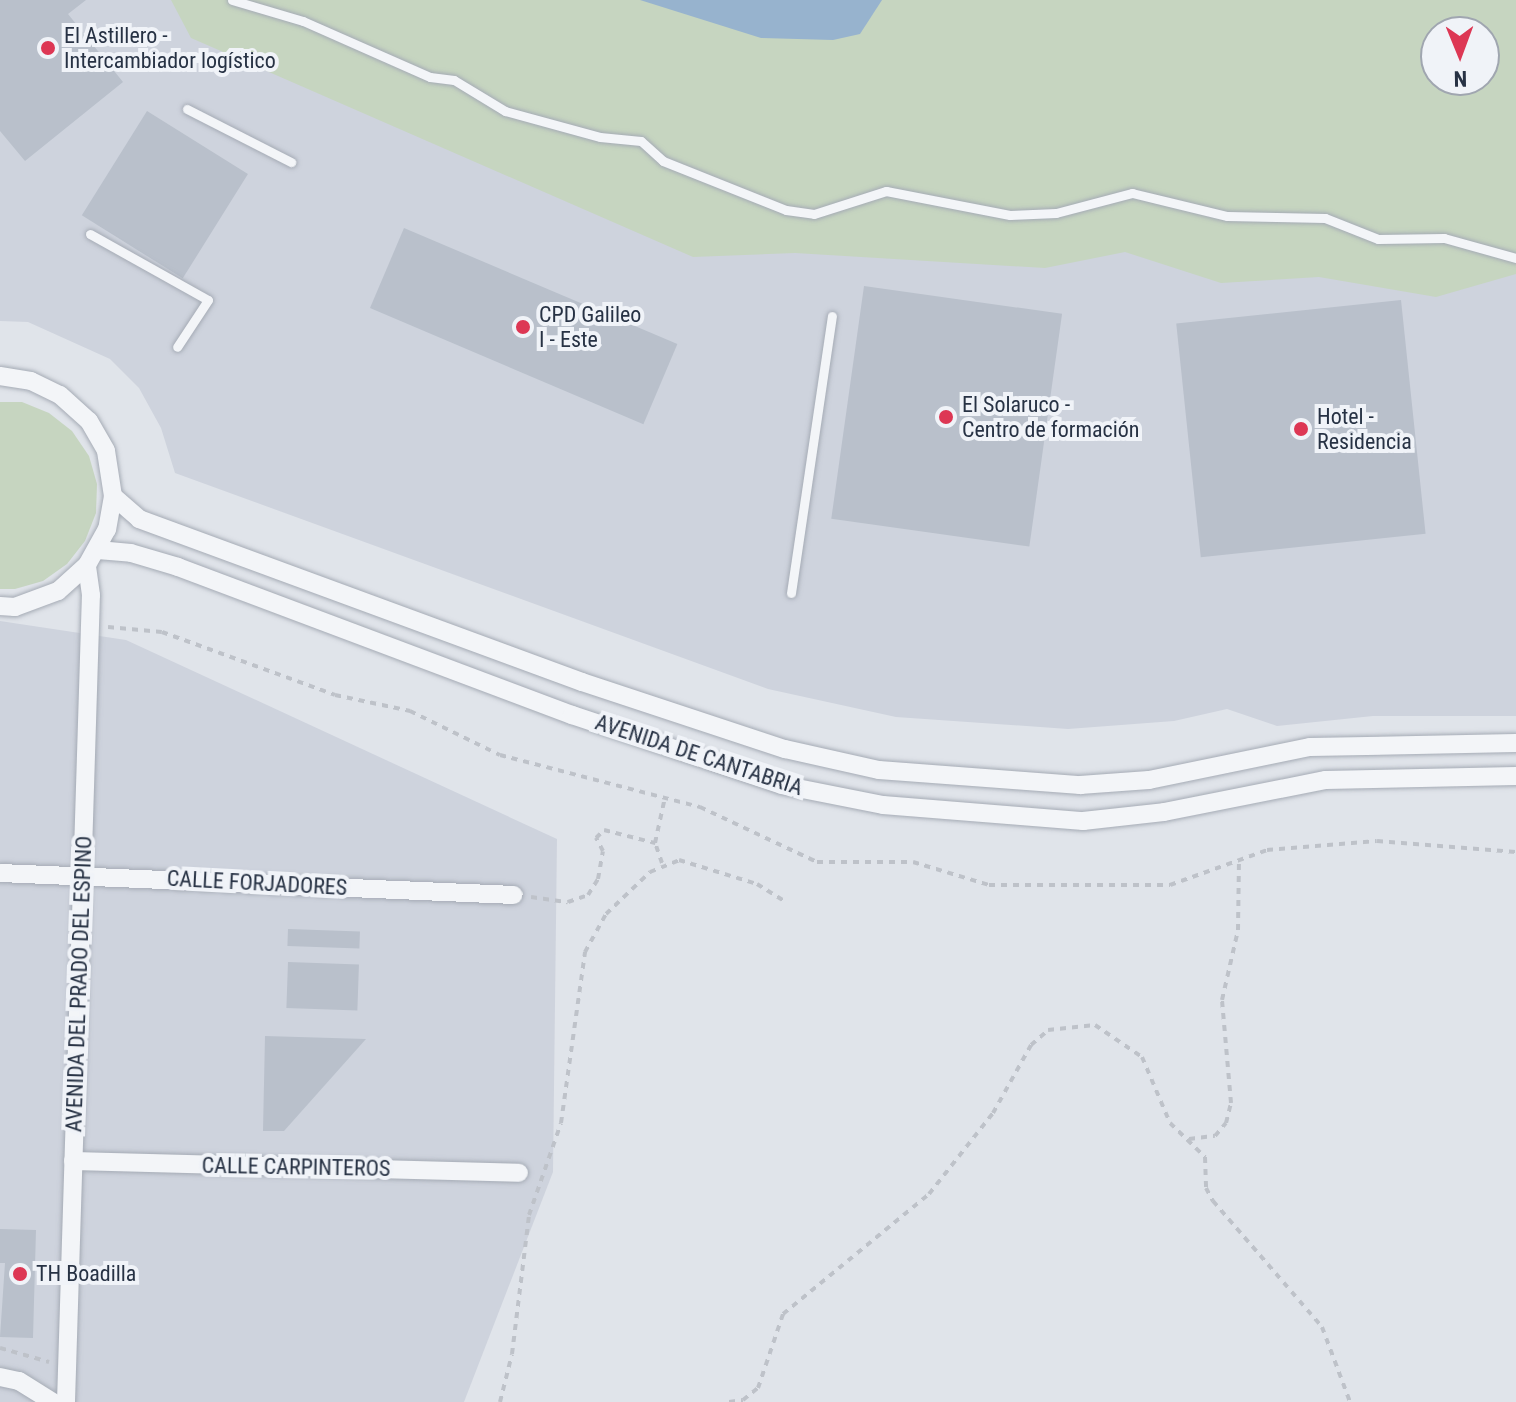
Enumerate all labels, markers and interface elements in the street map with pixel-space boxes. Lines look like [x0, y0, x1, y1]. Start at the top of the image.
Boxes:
north arrow [1420, 16, 1500, 96]
place label: El Astillero - Intercambiador logístico [64, 22, 276, 74]
marker: El Astillero - Intercambiador logístico [39, 39, 57, 57]
text: N [1453, 66, 1467, 91]
place label: CPD Galileo I - Este [539, 301, 641, 352]
marker: CPD Galileo I - Este [514, 318, 532, 336]
place label: El Solaruco - Centro de formación [962, 391, 1140, 442]
place label: Hotel - Residencia [1317, 403, 1412, 454]
marker: El Solaruco - Centro de formación [937, 408, 955, 426]
marker: Hotel - Residencia [1292, 420, 1310, 438]
street label: AVENIDA DE CANTABRIA [592, 709, 806, 801]
street label: AVENIDA DEL PRADO DEL ESPINO [61, 835, 97, 1133]
street label: CALLE FORJADORES [166, 865, 348, 901]
street label: CALLE CARPINTEROS [201, 1152, 391, 1182]
place label: TH Boadilla [36, 1261, 136, 1287]
marker: TH Boadilla [11, 1265, 29, 1283]

